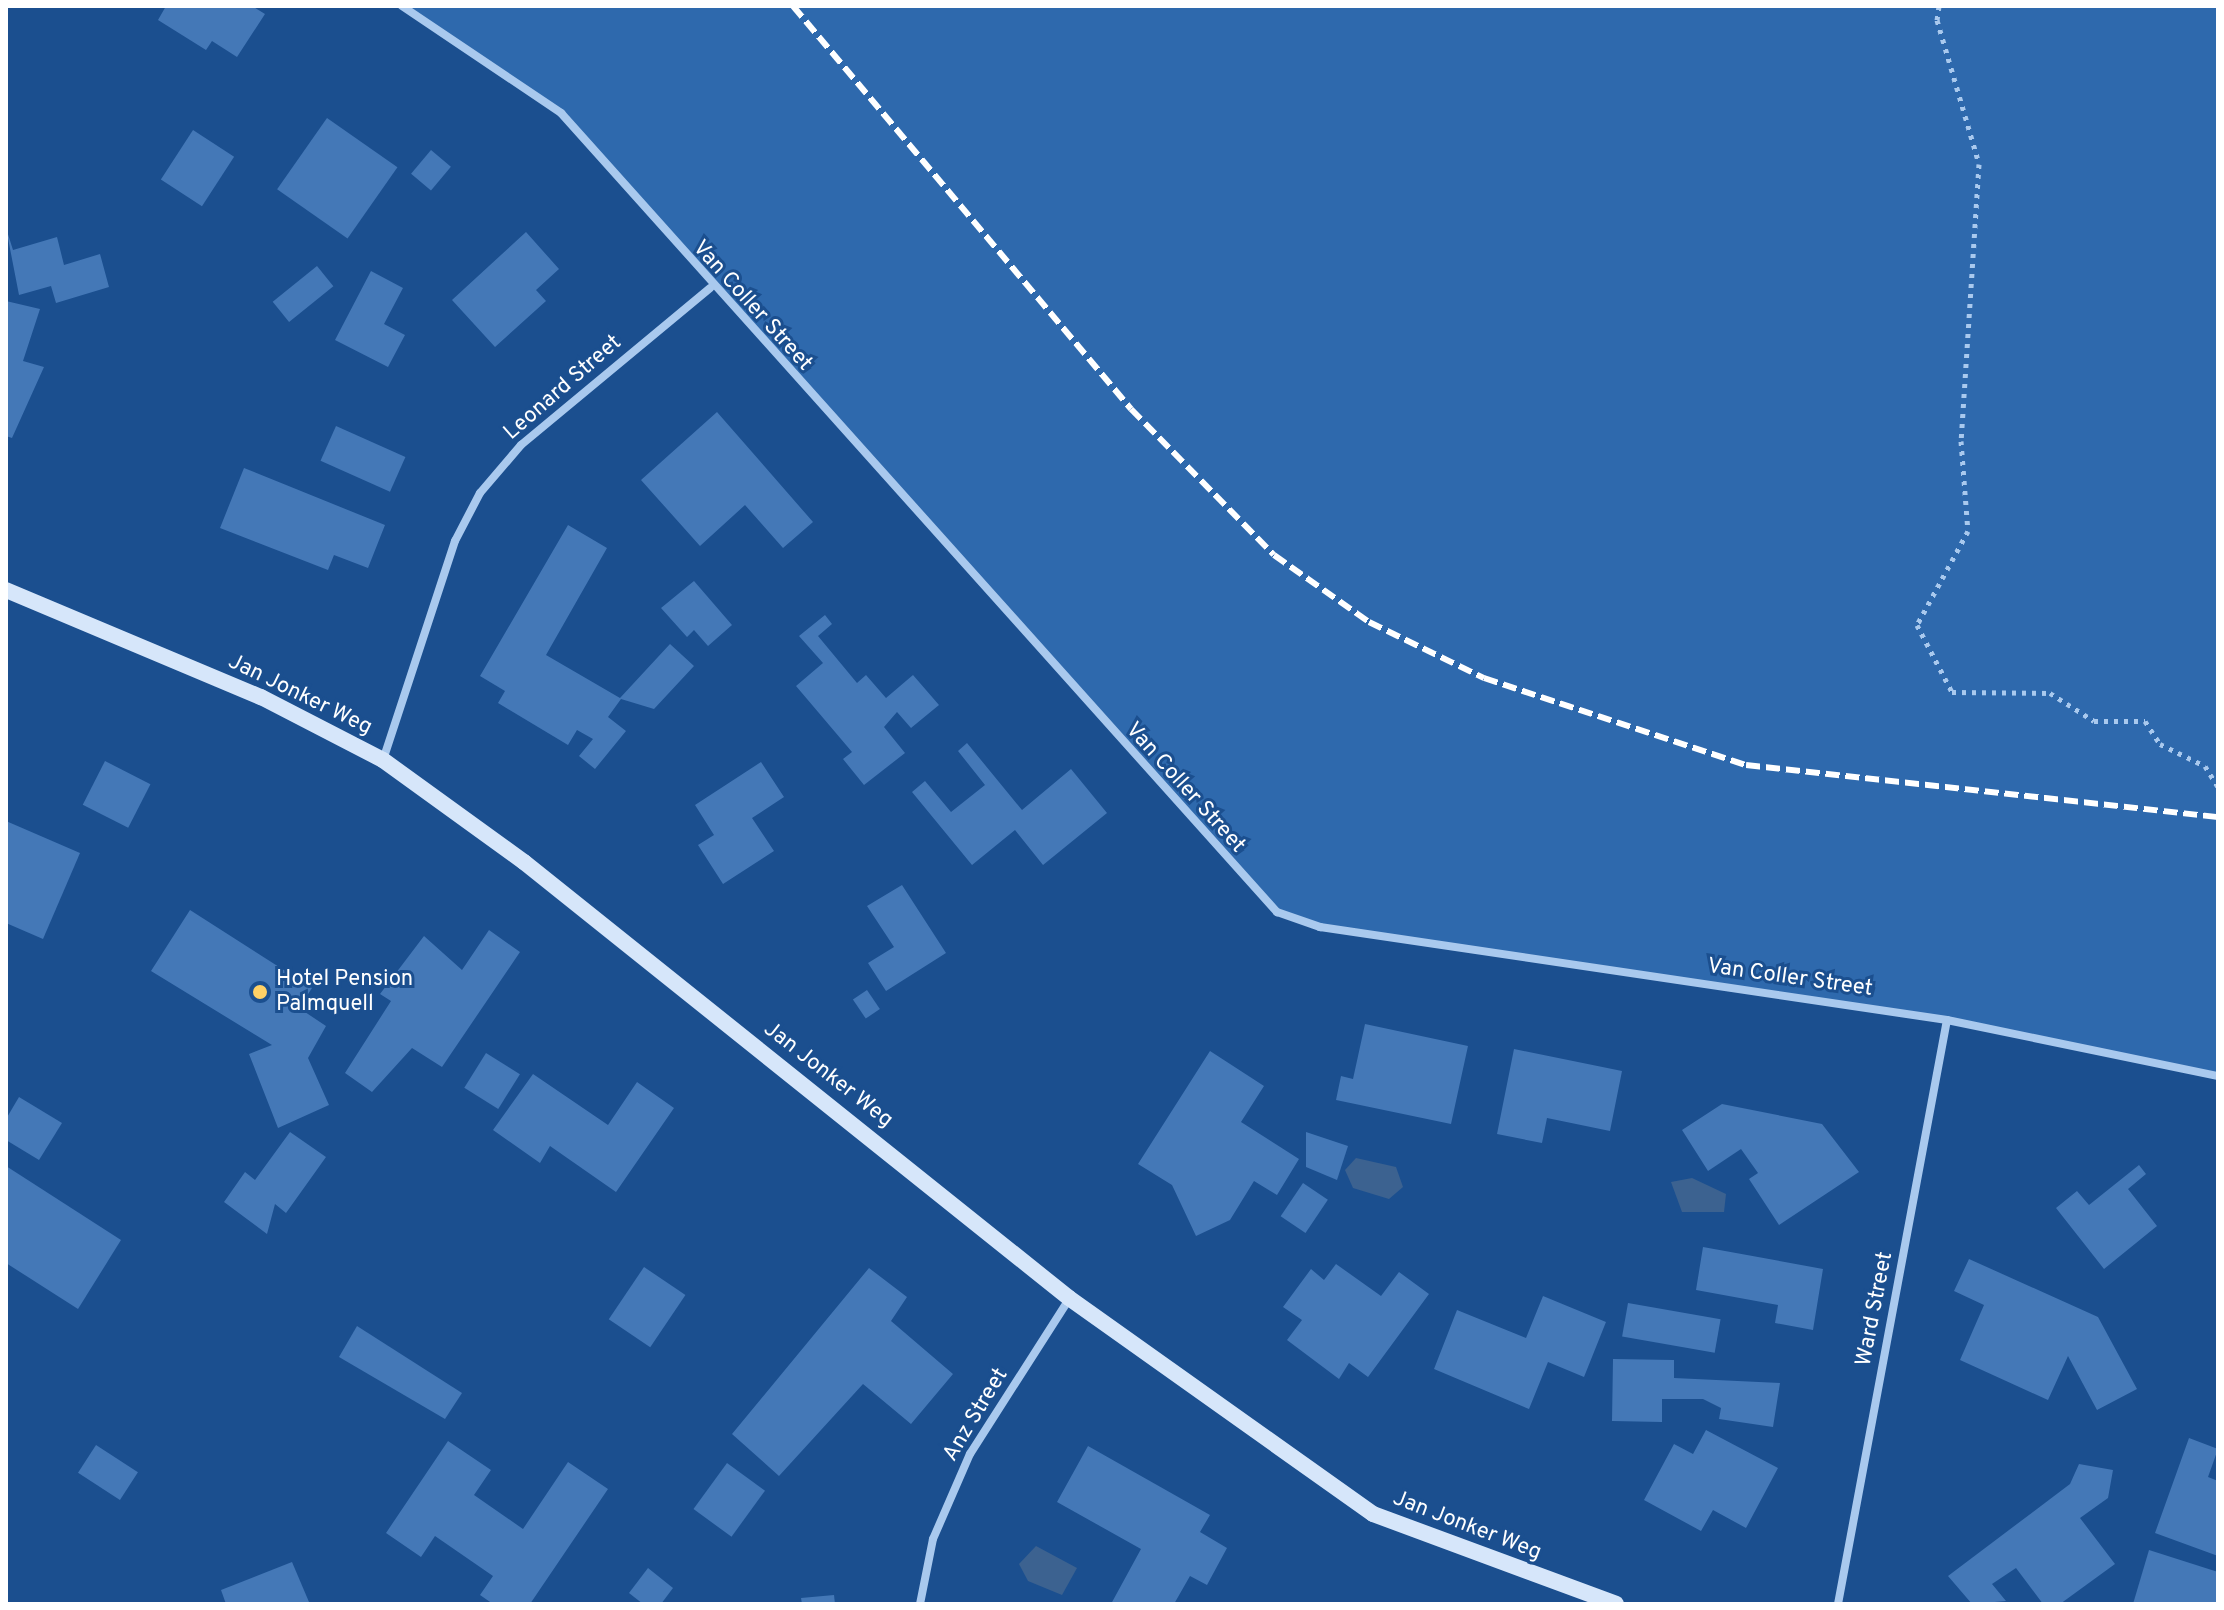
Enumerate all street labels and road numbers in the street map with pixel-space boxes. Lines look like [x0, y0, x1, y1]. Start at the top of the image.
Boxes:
street label: Van Coller Street [686, 235, 818, 377]
street label: Leonard Street [499, 330, 627, 446]
street label: Jan Jonker Weg [223, 649, 377, 741]
street label: Van Coller Street [1119, 717, 1251, 859]
street label: Van Coller Street [1706, 953, 1874, 1003]
street label: Jan Jonker Weg [758, 1016, 898, 1134]
street label: Ward Street [1851, 1250, 1899, 1368]
street label: Anz Street [938, 1364, 1014, 1466]
street label: Jan Jonker Weg [1389, 1485, 1545, 1567]

